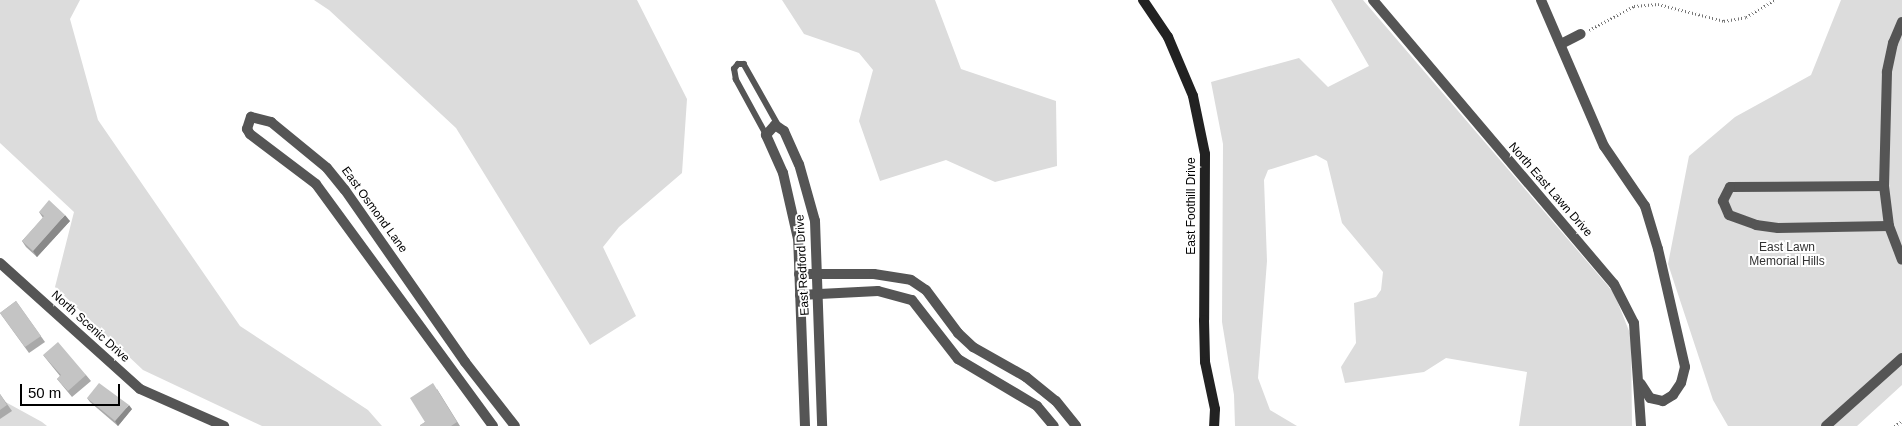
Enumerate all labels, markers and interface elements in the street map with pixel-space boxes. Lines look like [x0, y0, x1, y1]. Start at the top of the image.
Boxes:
street label: North East Lawn Drive [1505, 140, 1595, 240]
street label: East Foothill Drive [1185, 157, 1199, 255]
street label: East Osmond Lane [338, 164, 410, 256]
street label: East Redford Drive [793, 214, 813, 316]
park label: East Lawn Memorial Hills [1749, 241, 1825, 269]
street label: North Scenic Drive [48, 288, 132, 366]
scale bar [22, 374, 122, 406]
text: 50 m [28, 384, 61, 401]

